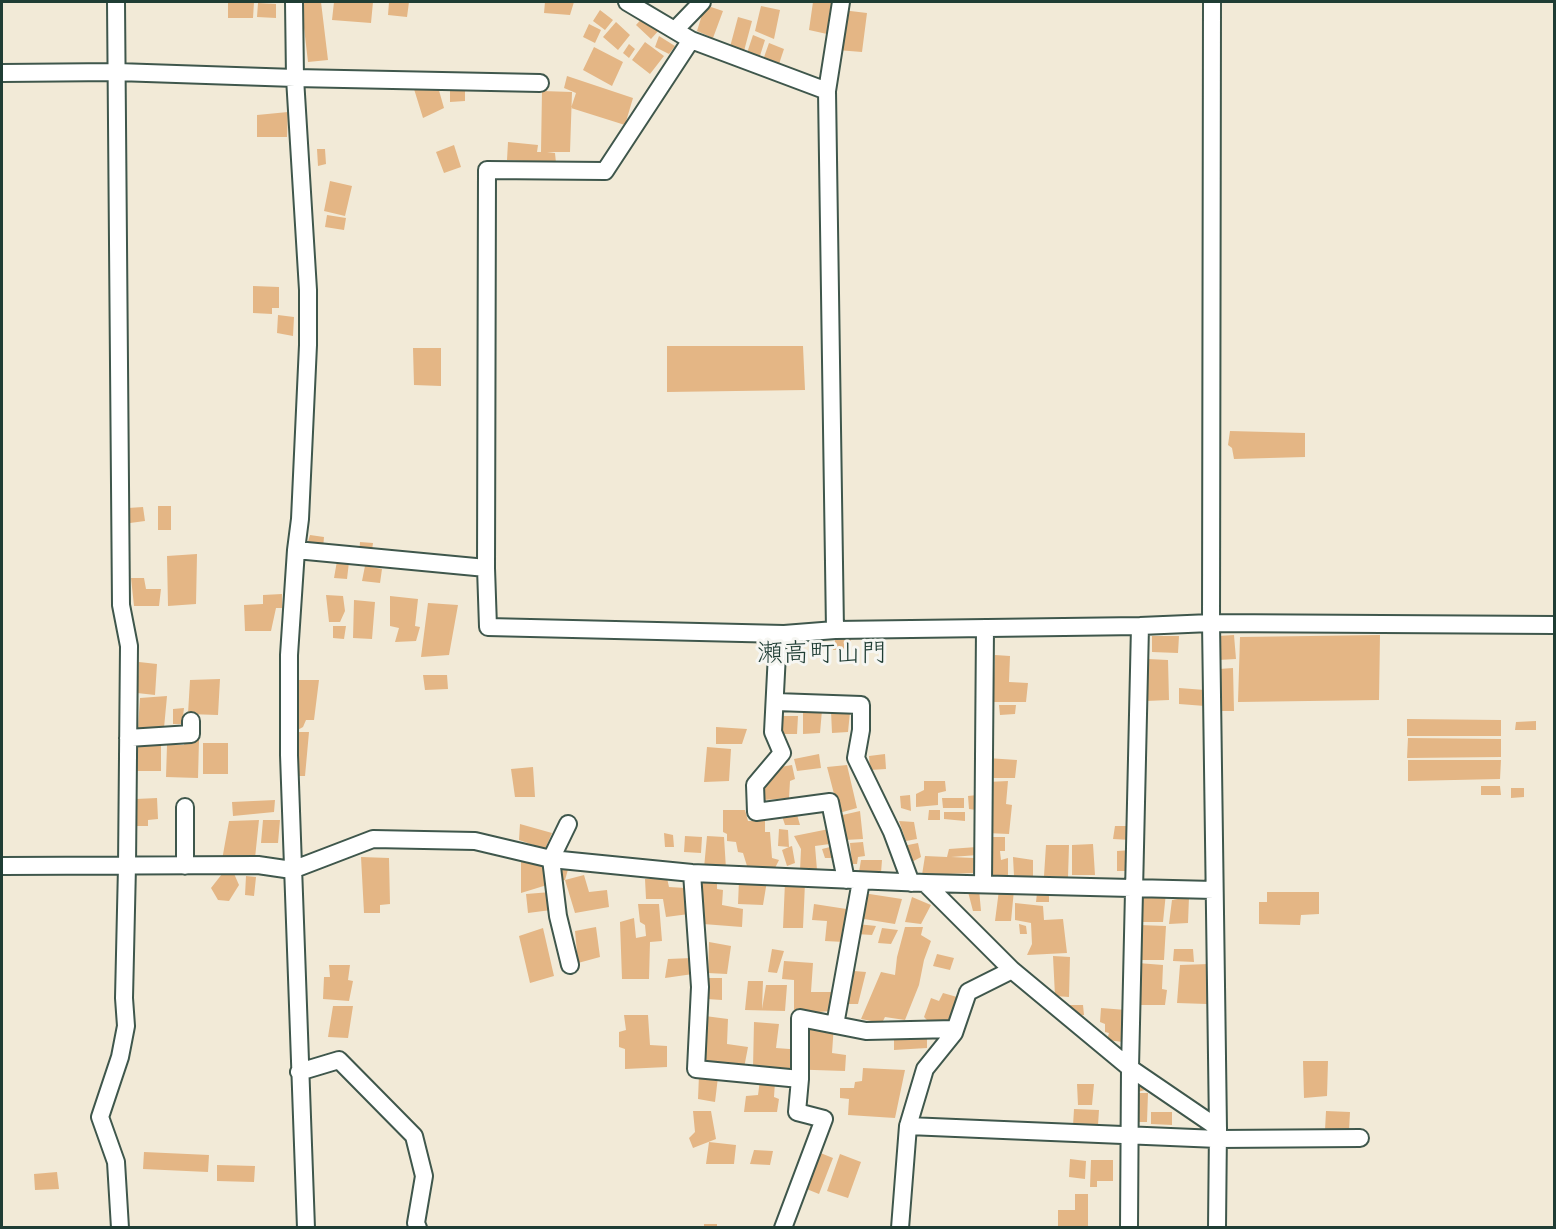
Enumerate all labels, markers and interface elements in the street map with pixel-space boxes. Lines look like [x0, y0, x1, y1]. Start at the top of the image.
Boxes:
district label: 瀬高町山門 [757, 638, 887, 670]

